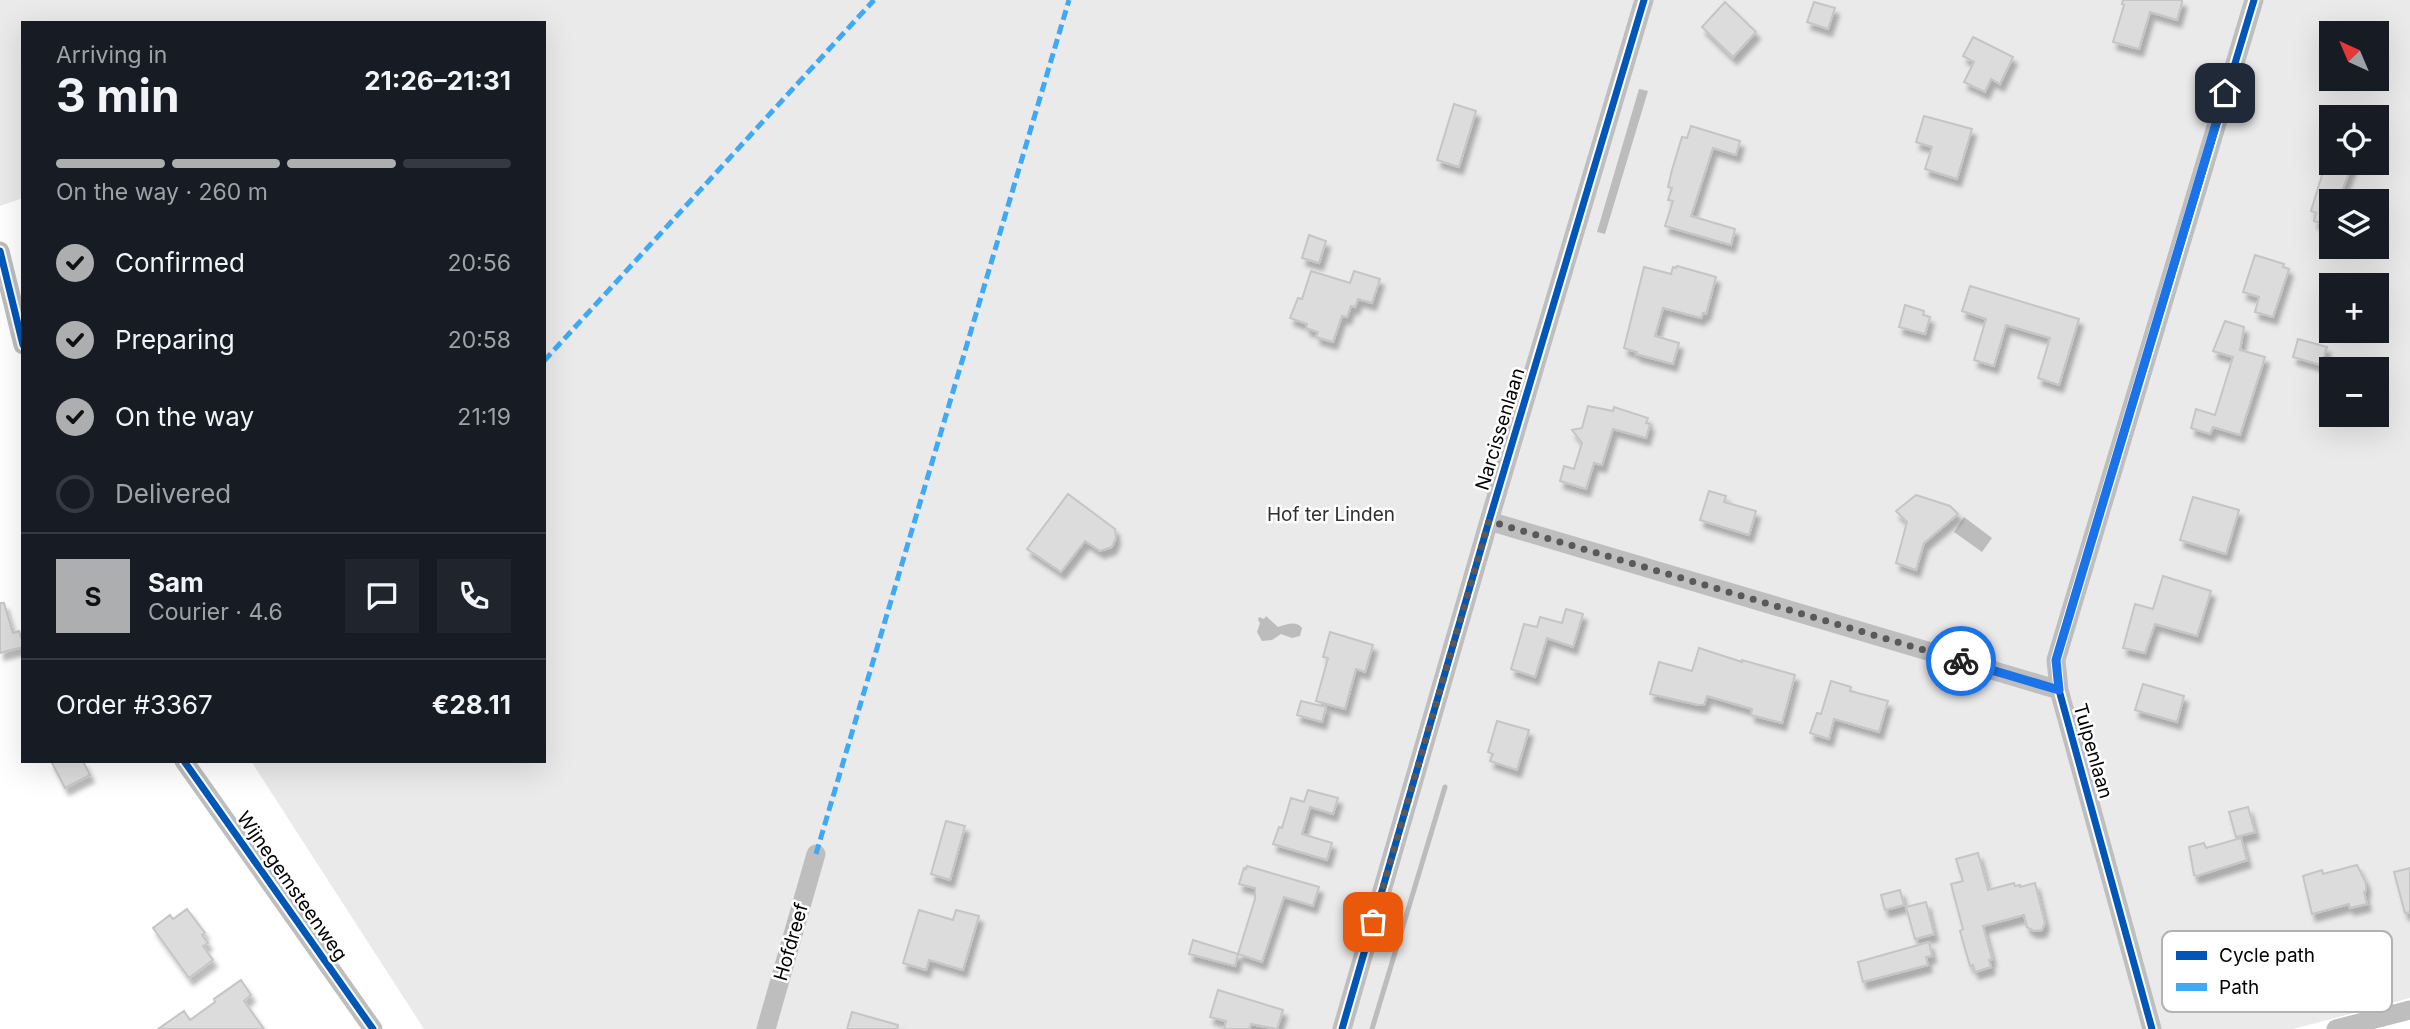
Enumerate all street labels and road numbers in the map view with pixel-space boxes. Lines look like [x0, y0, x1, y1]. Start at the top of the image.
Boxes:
street label: Narcissenlaan [1470, 365, 1530, 493]
street label: Tulpenlaan [2068, 701, 2118, 801]
street label: Wijnegemsteenweg [232, 807, 352, 965]
street label: Hofdreef [769, 901, 813, 983]

